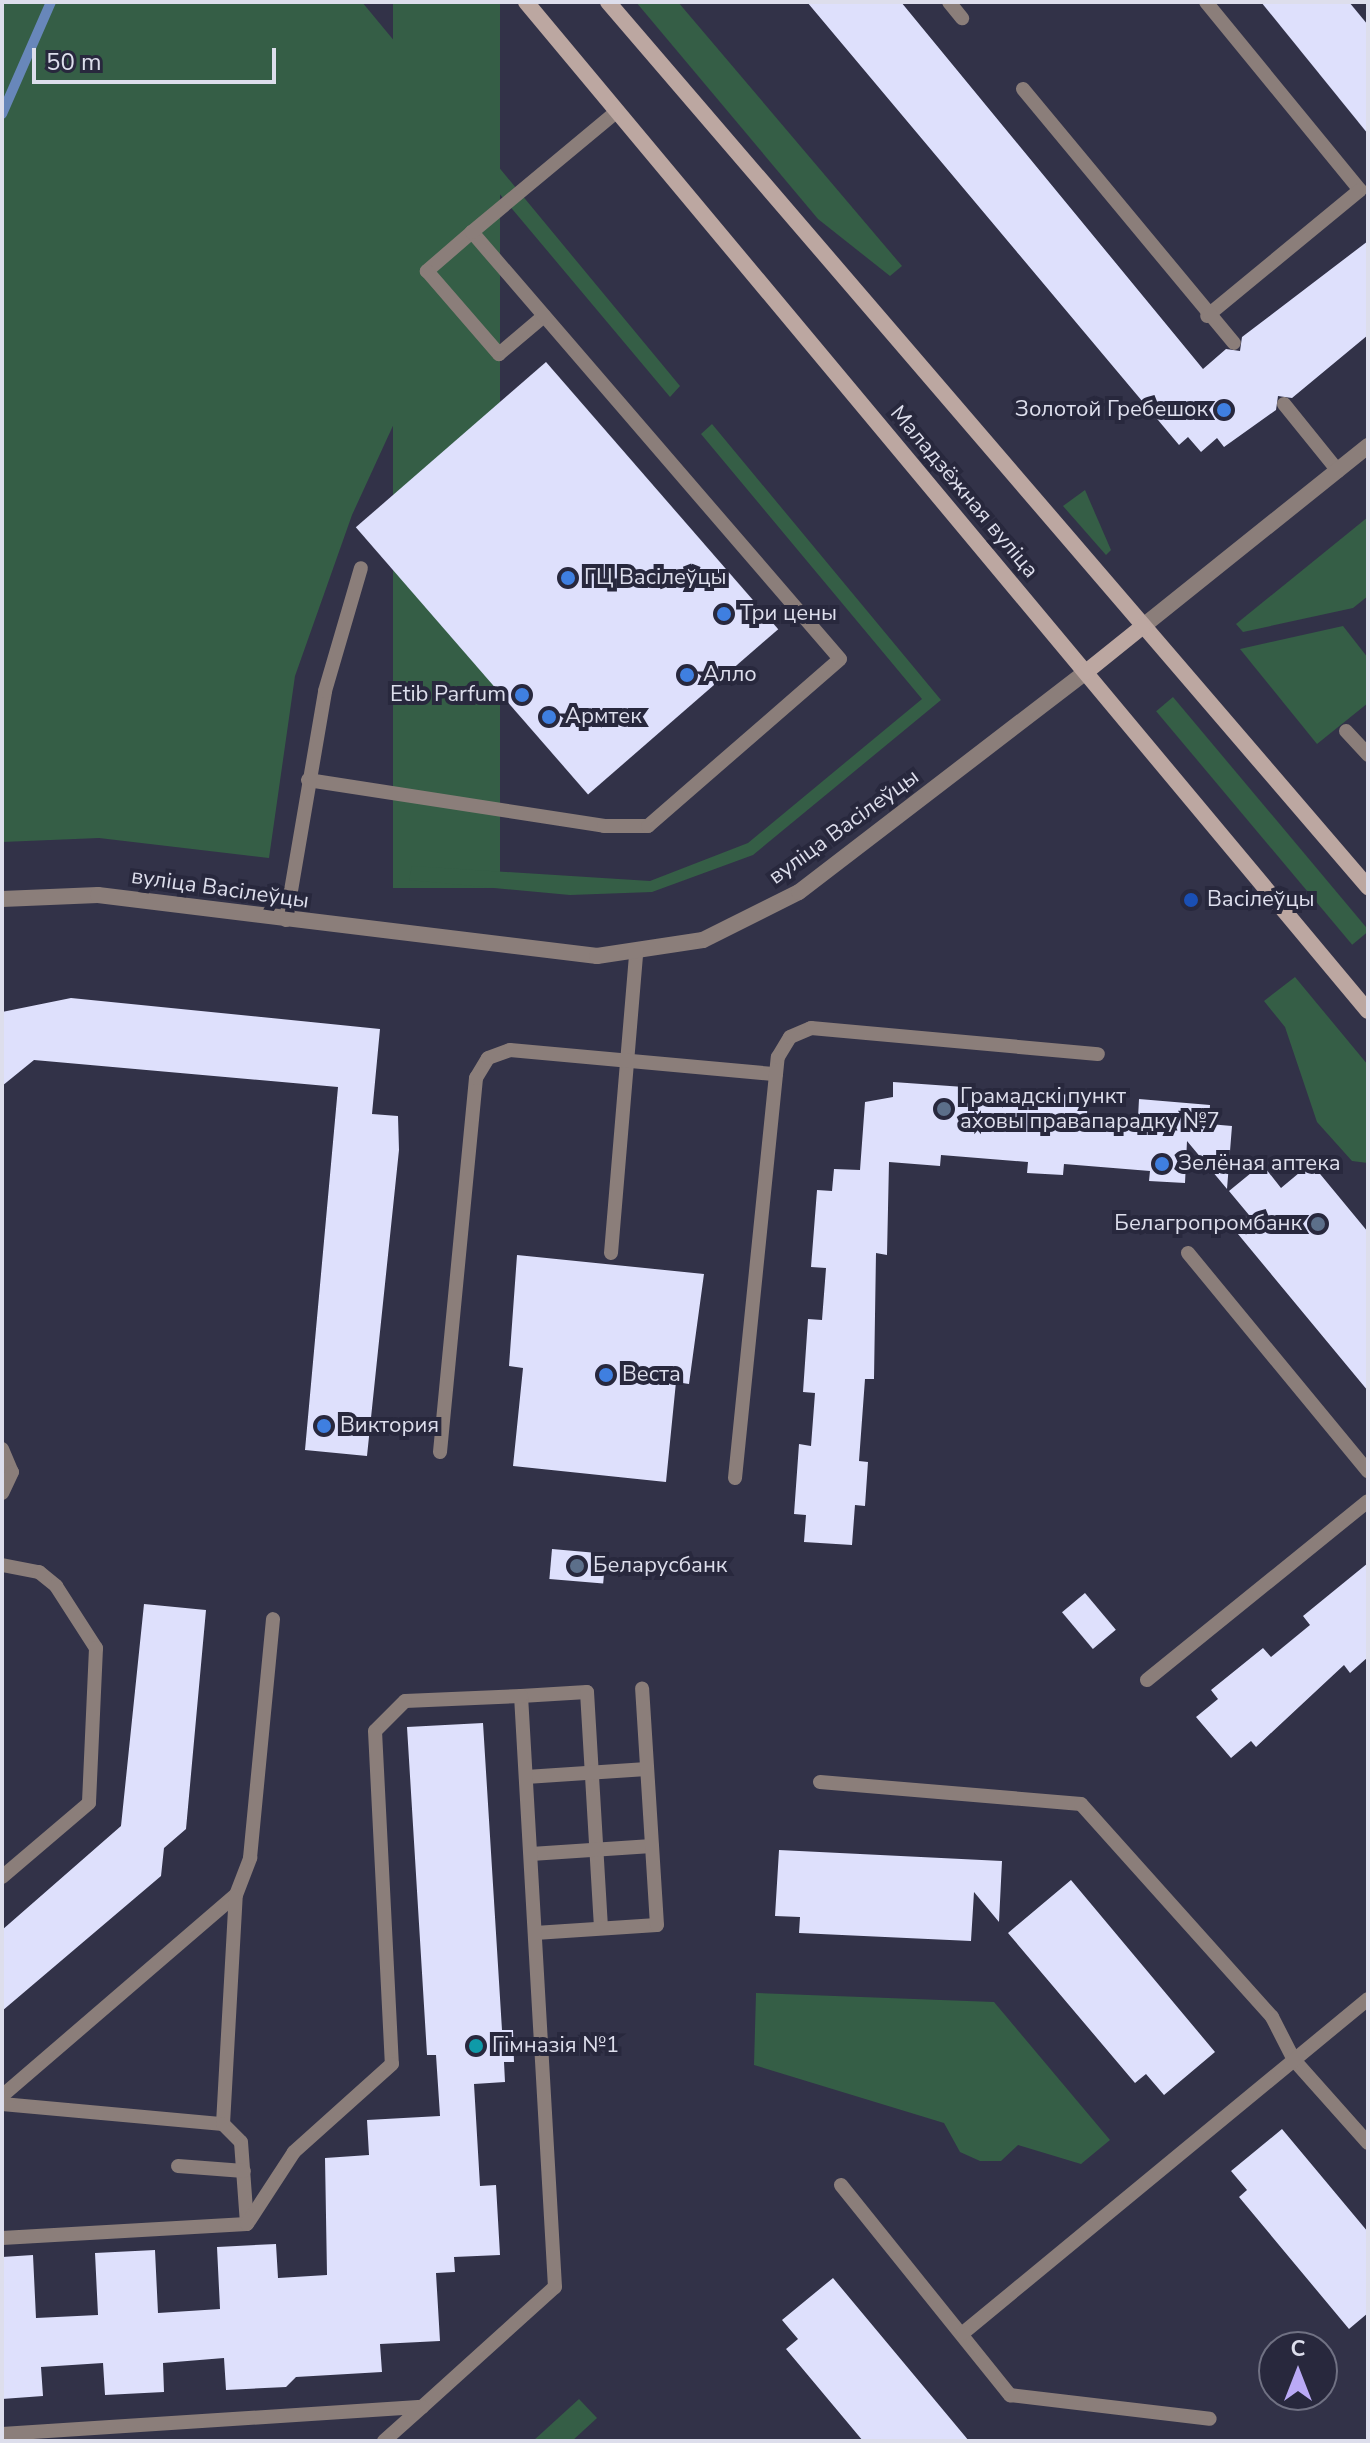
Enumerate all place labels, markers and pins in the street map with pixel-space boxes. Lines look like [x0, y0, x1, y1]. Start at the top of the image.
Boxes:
place label: Золотой Гребешок [1015, 397, 1208, 423]
marker: Золотой Гребешок [1215, 401, 1233, 419]
place label: ГЦ Васілеўцы [584, 565, 727, 591]
marker: ГЦ Васілеўцы [559, 569, 577, 587]
place label: Три цены [740, 601, 837, 627]
marker: Три цены [715, 605, 733, 623]
place label: Алло [703, 662, 757, 688]
marker: Алло [678, 666, 696, 684]
place label: Etib Parfum [390, 682, 506, 708]
marker: Etib Parfum [513, 686, 531, 704]
place label: Армтек [565, 704, 642, 730]
marker: Армтек [540, 708, 558, 726]
place label: Васілеўцы [1207, 887, 1315, 913]
marker: Васілеўцы [1182, 891, 1200, 909]
place label: Грамадскі пункт аховы правапарадку №7 [960, 1083, 1220, 1134]
marker: Грамадскі пункт аховы правапарадку №7 [935, 1100, 953, 1118]
place label: Зелёная аптека [1178, 1151, 1341, 1177]
marker: Зелёная аптека [1153, 1155, 1171, 1173]
place label: Белагропромбанк [1114, 1211, 1302, 1237]
marker: Белагропромбанк [1309, 1215, 1327, 1233]
place label: Веста [622, 1362, 681, 1388]
marker: Веста [597, 1366, 615, 1384]
place label: Виктория [340, 1413, 439, 1439]
marker: Виктория [315, 1417, 333, 1435]
place label: Беларусбанк [593, 1553, 727, 1579]
marker: Беларусбанк [568, 1557, 586, 1575]
place label: Гімназія №1 [492, 2033, 619, 2059]
marker: Гімназія №1 [467, 2037, 485, 2055]

